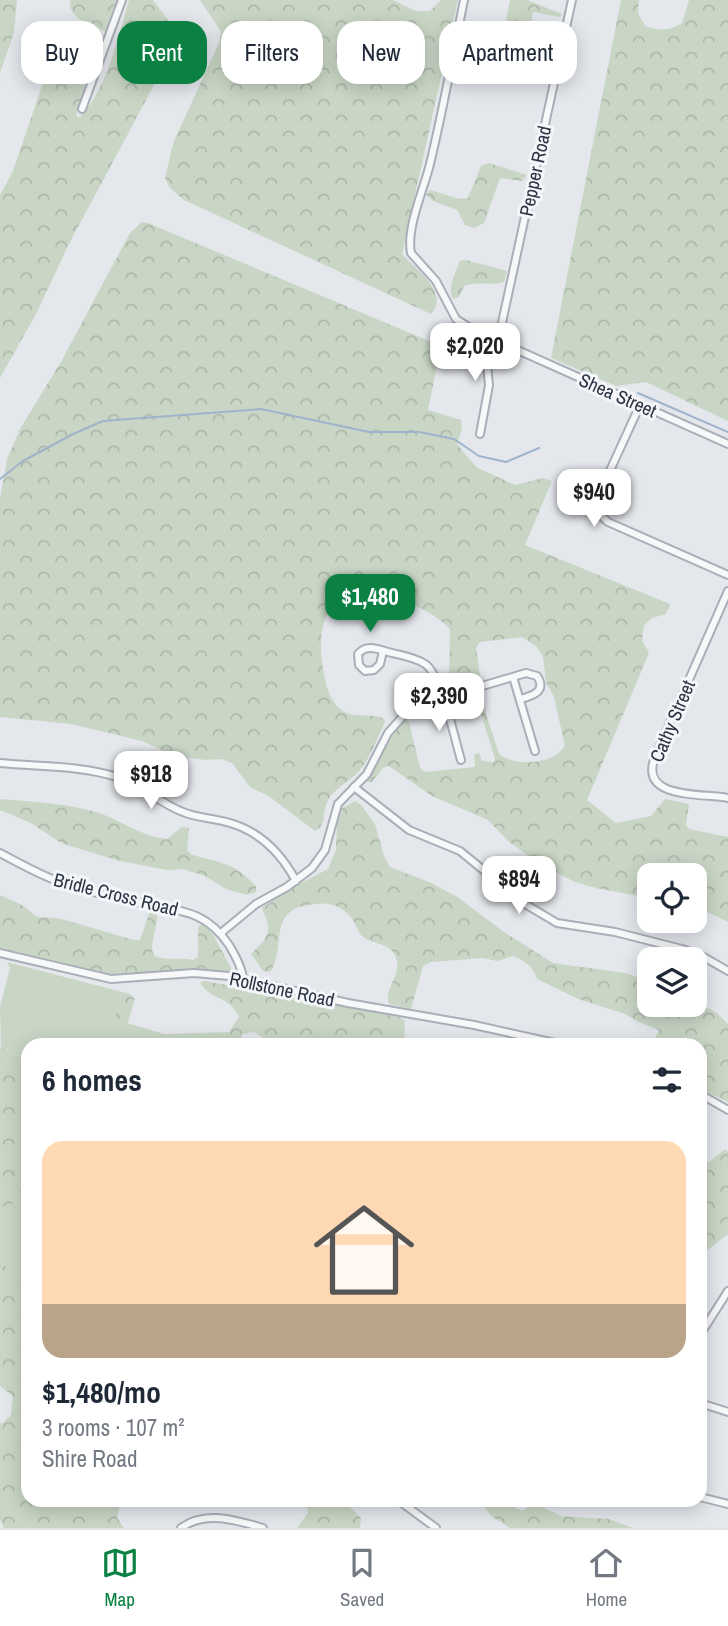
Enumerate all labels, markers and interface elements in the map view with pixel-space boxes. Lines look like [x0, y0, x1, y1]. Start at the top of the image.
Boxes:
chip: Buy [21, 21, 103, 84]
chip: Rent [117, 21, 207, 84]
chip: Filters [221, 21, 323, 84]
chip: New [337, 21, 425, 84]
chip: Apartment [439, 21, 577, 84]
street label: Pepper Road [513, 123, 557, 219]
pin: $2,020 [418, 324, 532, 383]
text: $2,020 [446, 330, 504, 361]
street label: Shea Street [575, 366, 661, 424]
pin: $940 [553, 470, 635, 529]
text: $940 [573, 476, 615, 507]
pin: $1,480 [313, 574, 427, 634]
text: $1,480 [341, 581, 399, 612]
pin: $2,390 [382, 674, 496, 733]
street label: Cathy Street [643, 675, 701, 766]
text: $2,390 [410, 680, 468, 711]
pin: $918 [110, 752, 192, 811]
text: $918 [130, 758, 172, 789]
pin: $894 [478, 856, 560, 916]
text: $894 [498, 863, 540, 894]
map controls [637, 863, 707, 1017]
button: locate [637, 863, 707, 933]
street label: Bridle Cross Road [51, 866, 181, 922]
button: layers [637, 947, 707, 1017]
street label: Rollstone Road [227, 965, 337, 1013]
text: 6 homes [42, 1060, 142, 1100]
icon: filters [648, 1061, 686, 1099]
icon: home [301, 1187, 427, 1313]
text: $1,480/mo [42, 1372, 161, 1412]
text: 3 rooms · 107 m² [42, 1412, 185, 1443]
text: Shire Road [42, 1443, 137, 1474]
tab: Map [101, 1544, 139, 1612]
tab: Saved [340, 1544, 384, 1612]
tab: Home [586, 1544, 627, 1612]

